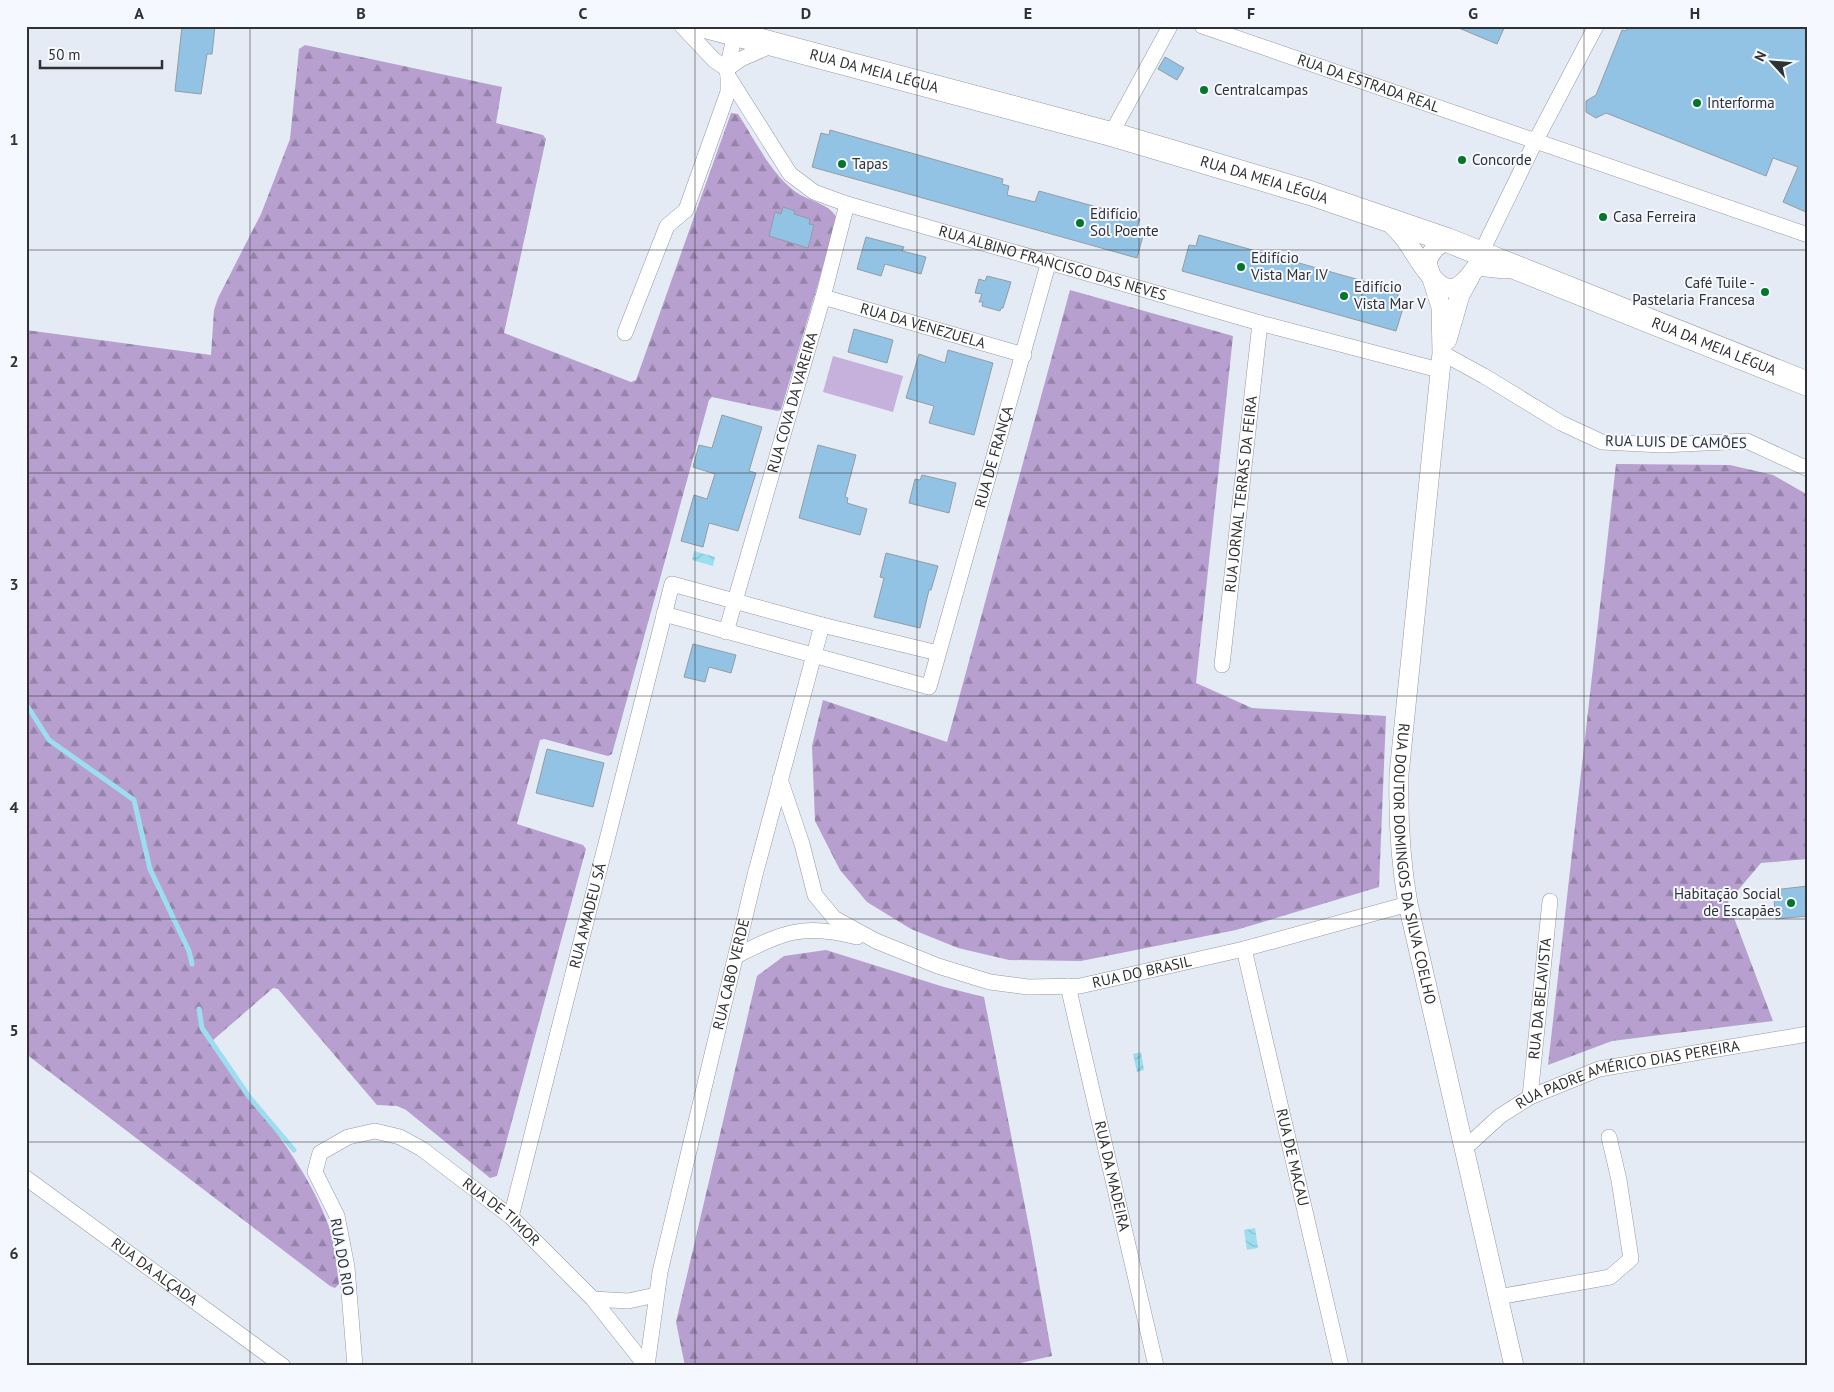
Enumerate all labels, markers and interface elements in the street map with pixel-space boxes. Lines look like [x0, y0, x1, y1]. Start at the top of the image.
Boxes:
text: A [134, 3, 144, 23]
text: B [356, 3, 366, 23]
text: C [579, 3, 588, 23]
text: D [801, 3, 811, 23]
text: E [1024, 3, 1032, 23]
text: F [1247, 3, 1255, 23]
text: G [1468, 3, 1478, 23]
text: H [1690, 3, 1700, 23]
scale bar [40, 38, 162, 70]
north arrow [1746, 38, 1796, 88]
street label: RUA DA MEIA LÉGUA [808, 44, 941, 97]
text: 50 m [48, 45, 81, 64]
text: N [1750, 48, 1770, 64]
street label: RUA DA ESTRADA REAL [1295, 50, 1442, 116]
place label: Centralcampas [1214, 80, 1308, 99]
marker: Centralcampas [1198, 84, 1210, 96]
place label: Interforma [1707, 93, 1775, 112]
marker: Interforma [1691, 97, 1703, 109]
text: 1 [9, 129, 19, 149]
place label: Concorde [1472, 150, 1532, 169]
street label: RUA DA MEIA LÉGUA [1198, 151, 1331, 208]
place label: Tapas [852, 154, 888, 173]
marker: Concorde [1456, 154, 1468, 166]
marker: Tapas [836, 158, 848, 170]
place label: Edifício Sol Poente [1090, 204, 1159, 240]
place label: Casa Ferreira [1613, 207, 1696, 226]
marker: Casa Ferreira [1597, 211, 1609, 223]
marker: Edifício Sol Poente [1074, 217, 1086, 229]
street label: RUA ALBINO FRANCISCO DAS NEVES [937, 221, 1169, 305]
place label: Edifício Vista Mar IV [1250, 248, 1328, 284]
marker: Edifício Vista Mar IV [1235, 261, 1247, 273]
place label: Café Tuile - Pastelaria Francesa [1632, 273, 1755, 309]
place label: Edifício Vista Mar V [1353, 277, 1426, 313]
marker: Café Tuile - Pastelaria Francesa [1759, 286, 1771, 298]
marker: Edifício Vista Mar V [1338, 290, 1350, 302]
street label: RUA DA VENEZUELA [858, 298, 988, 352]
street label: RUA DA MEIA LÉGUA [1649, 313, 1780, 380]
street label: RUA COVA DA VAREIRA [763, 330, 821, 475]
text: 2 [9, 351, 19, 371]
street label: RUA JORNAL TERRAS DA FEIRA [1220, 394, 1261, 593]
street label: RUA DE FRANÇA [970, 403, 1017, 510]
street label: RUA LUIS DE CAMÕES [1605, 431, 1747, 452]
text: 3 [9, 574, 19, 594]
street label: RUA DOUTOR DOMINGOS DA SILVA COELHO [1390, 722, 1441, 1006]
text: 4 [9, 797, 19, 817]
street label: RUA AMADEU SÁ [565, 860, 610, 970]
place label: Habitação Social de Escapães [1674, 884, 1782, 920]
marker: Habitação Social de Escapães [1785, 897, 1797, 909]
street label: RUA CABO VERDE [708, 917, 753, 1032]
street label: RUA DA BELAVISTA [1524, 936, 1555, 1060]
street label: RUA DO BRASIL [1090, 951, 1193, 992]
text: 5 [9, 1020, 19, 1040]
street label: RUA PADRE AMÉRICO DIAS PEREIRA [1512, 1036, 1741, 1113]
street label: RUA DE MACAU [1272, 1107, 1314, 1208]
street label: RUA DA MADEIRA [1091, 1119, 1135, 1233]
street label: RUA DE TIMOR [459, 1173, 544, 1250]
street label: RUA DO RIO [326, 1217, 359, 1297]
street label: RUA DA ALÇADA [108, 1233, 202, 1310]
text: 6 [9, 1243, 19, 1263]

